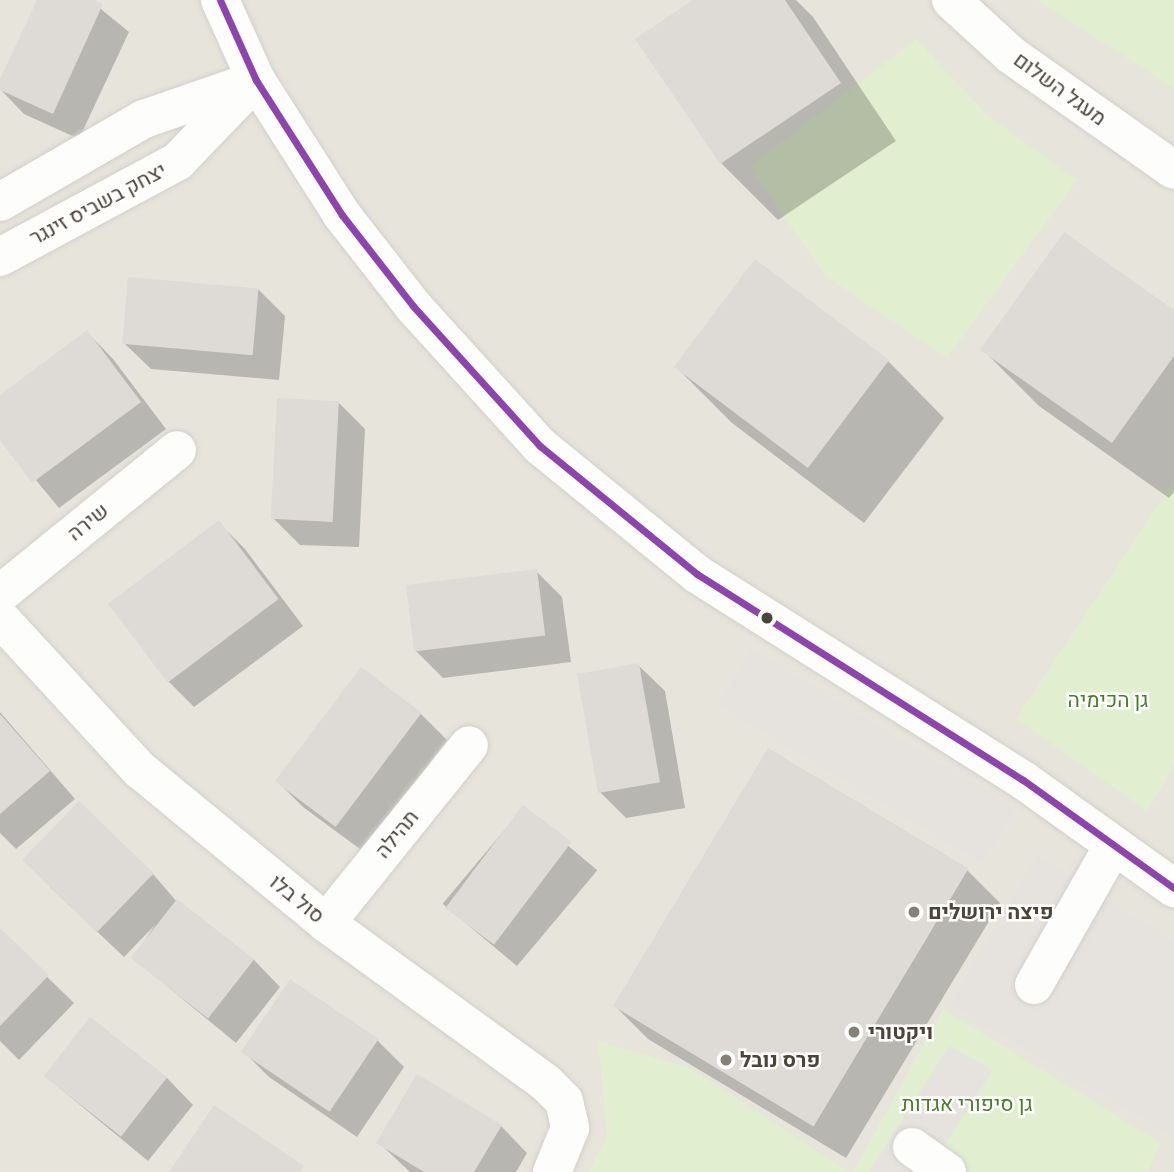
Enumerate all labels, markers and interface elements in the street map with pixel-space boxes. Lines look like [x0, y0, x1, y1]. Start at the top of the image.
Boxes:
street label: מעגל השלום [1009, 47, 1111, 131]
street label: יצחק בשביס זינגר [25, 157, 171, 251]
street label: שירה [62, 498, 114, 546]
unlabelled marker [760, 611, 774, 625]
park label: גן הכימיה [1068, 687, 1148, 713]
street label: תהילה [370, 805, 424, 863]
street label: סול בלו [265, 869, 329, 929]
place label: פיצה ירושלים [928, 899, 1054, 925]
marker: פיצה ירושלים [906, 904, 922, 920]
place label: ויקטורי [868, 1019, 933, 1045]
marker: ויקטורי [846, 1024, 862, 1040]
place label: פרס נובל [740, 1047, 820, 1073]
marker: פרס נובל [718, 1052, 734, 1068]
park label: גן סיפורי אגדות [901, 1091, 1033, 1117]

